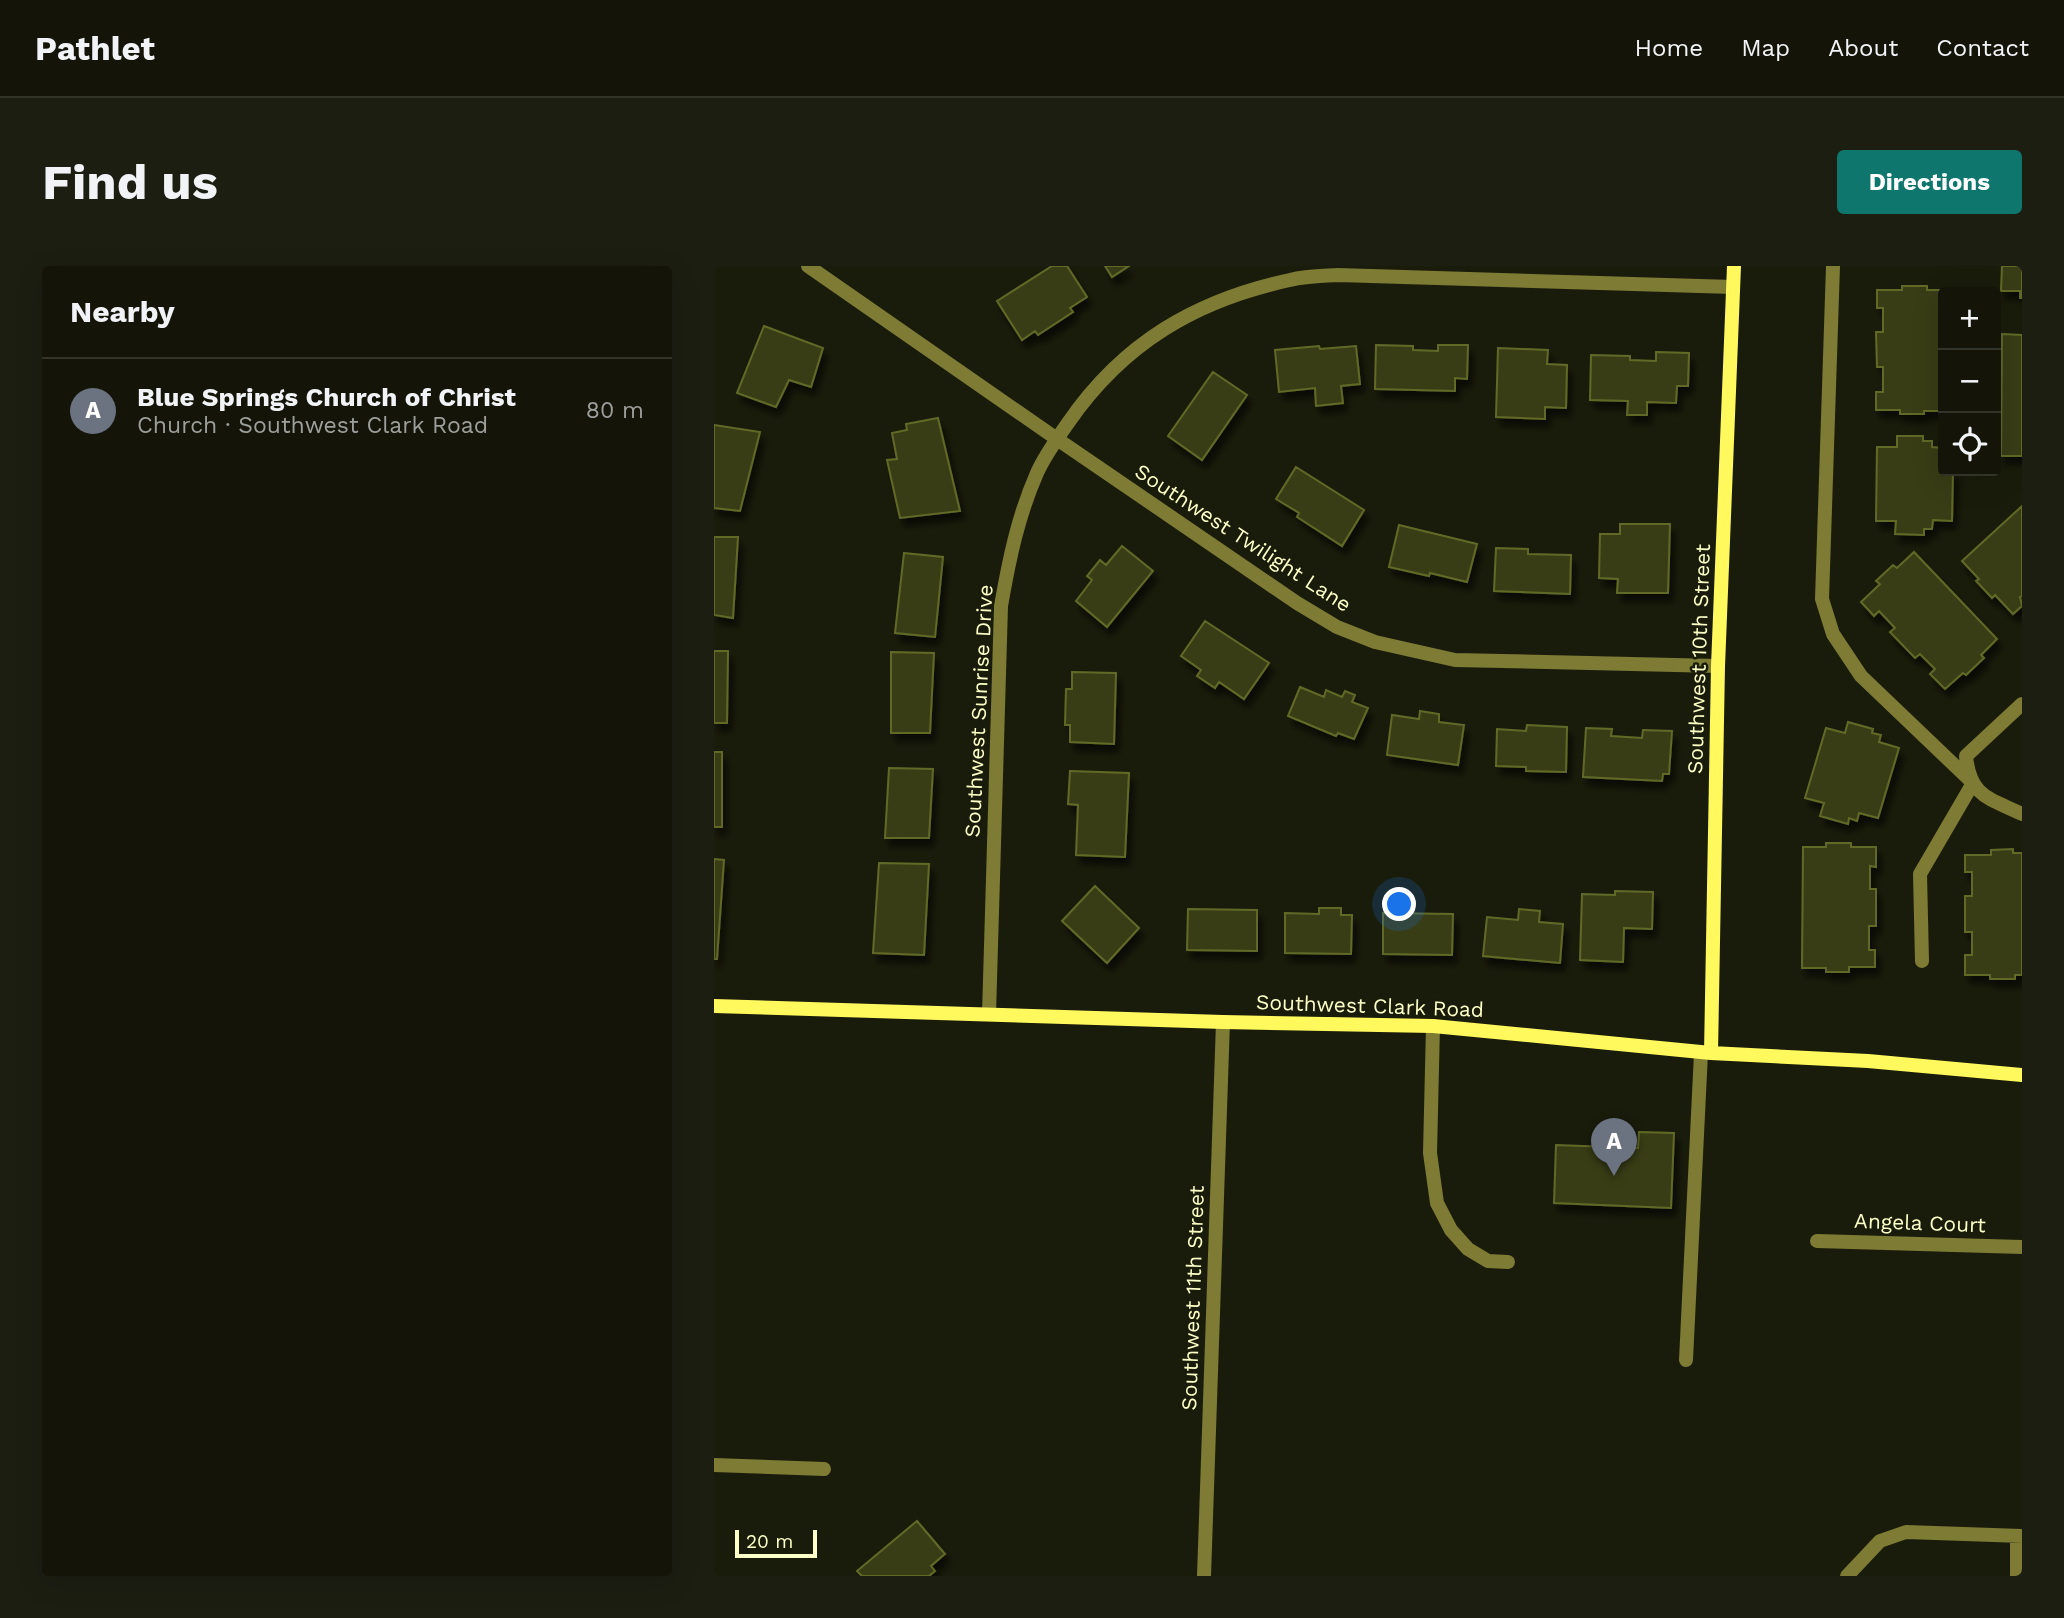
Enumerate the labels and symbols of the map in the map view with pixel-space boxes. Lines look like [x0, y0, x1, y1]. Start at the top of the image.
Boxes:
street label: Southwest Twilight Lane [1131, 458, 1356, 617]
street label: Southwest 10th Street [1682, 543, 1715, 774]
street label: Southwest Sunrise Drive [959, 584, 998, 838]
your location [1382, 887, 1416, 921]
street label: Southwest Clark Road [1256, 989, 1484, 1022]
pin: A [1591, 1118, 1637, 1176]
street label: Southwest 11th Street [1176, 1185, 1209, 1411]
street label: Angela Court [1854, 1208, 1987, 1237]
scale bar [735, 1527, 817, 1559]

